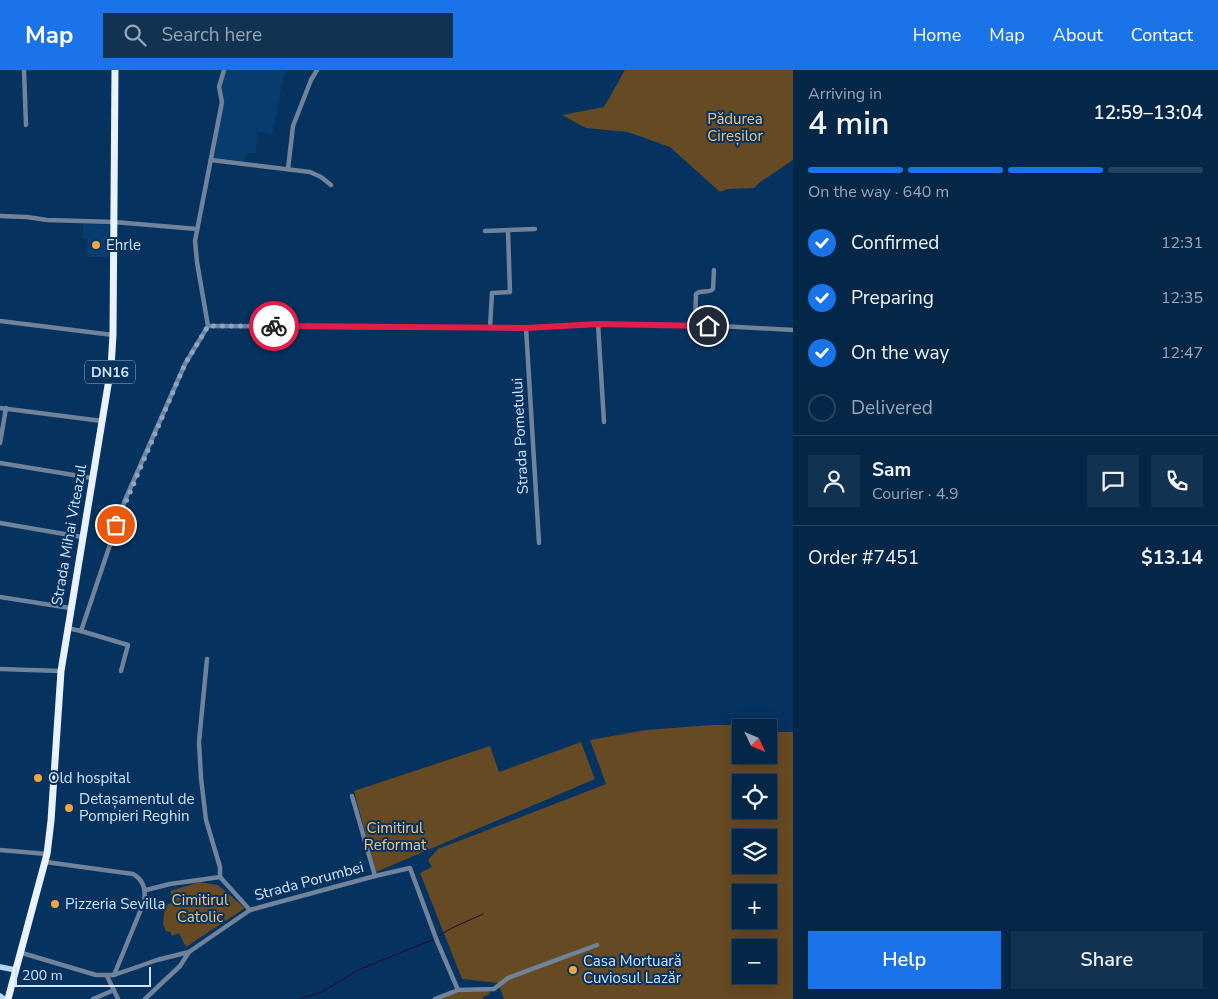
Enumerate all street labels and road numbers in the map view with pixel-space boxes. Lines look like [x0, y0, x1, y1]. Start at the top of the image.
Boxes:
road number: DN16 [85, 360, 135, 384]
street label: Strada Pometului [507, 377, 533, 495]
street label: Strada Mihai Viteazul [47, 462, 91, 607]
street label: Strada Porumbei [252, 857, 366, 905]

